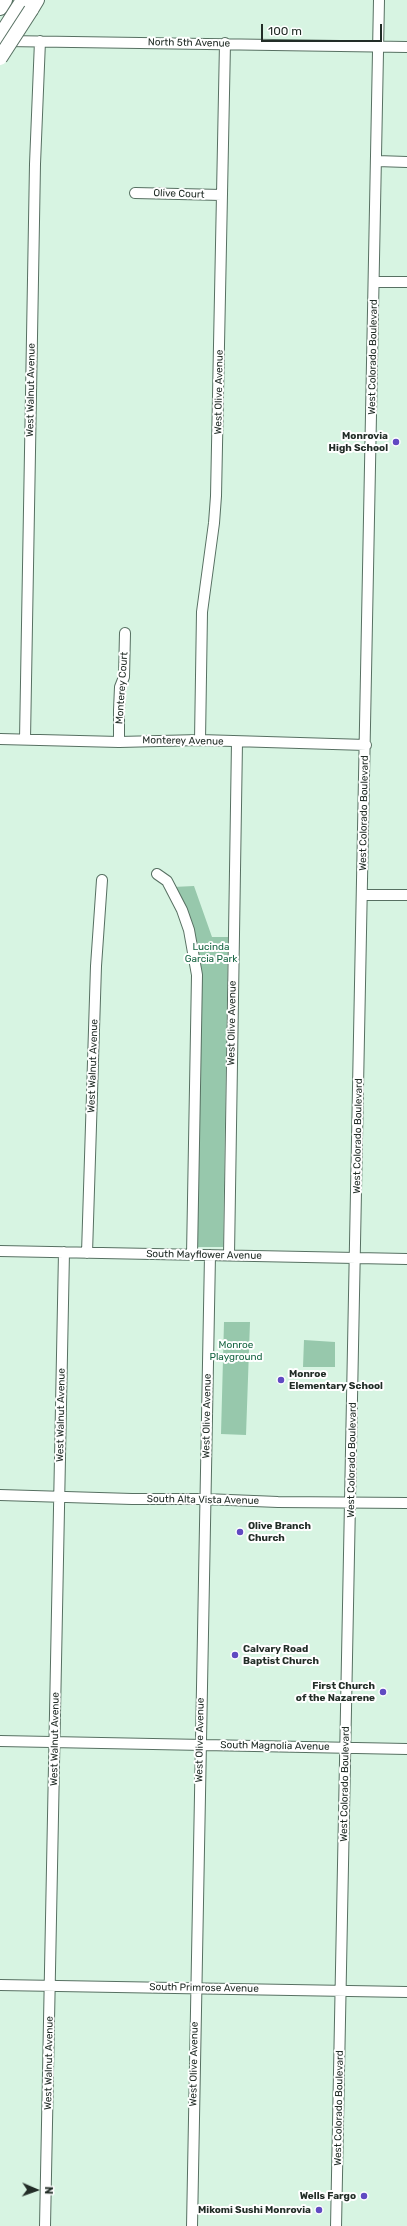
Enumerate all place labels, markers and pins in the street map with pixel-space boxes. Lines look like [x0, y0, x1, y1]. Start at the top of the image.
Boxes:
place label: Monrovia High School [329, 430, 388, 454]
marker: Monrovia High School [391, 437, 401, 447]
place label: Monroe Elementary School [289, 1368, 383, 1392]
marker: Monroe Elementary School [276, 1375, 286, 1385]
place label: Olive Branch Church [248, 1520, 311, 1544]
marker: Olive Branch Church [235, 1527, 245, 1537]
place label: Calvary Road Baptist Church [243, 1643, 319, 1666]
marker: Calvary Road Baptist Church [230, 1650, 240, 1660]
place label: First Church of the Nazarene [296, 1680, 375, 1704]
marker: First Church of the Nazarene [378, 1687, 388, 1697]
place label: Wells Fargo [300, 2190, 356, 2202]
marker: Wells Fargo [359, 2191, 369, 2201]
place label: Mikomi Sushi Monrovia [198, 2204, 311, 2216]
marker: Mikomi Sushi Monrovia [314, 2205, 324, 2215]

